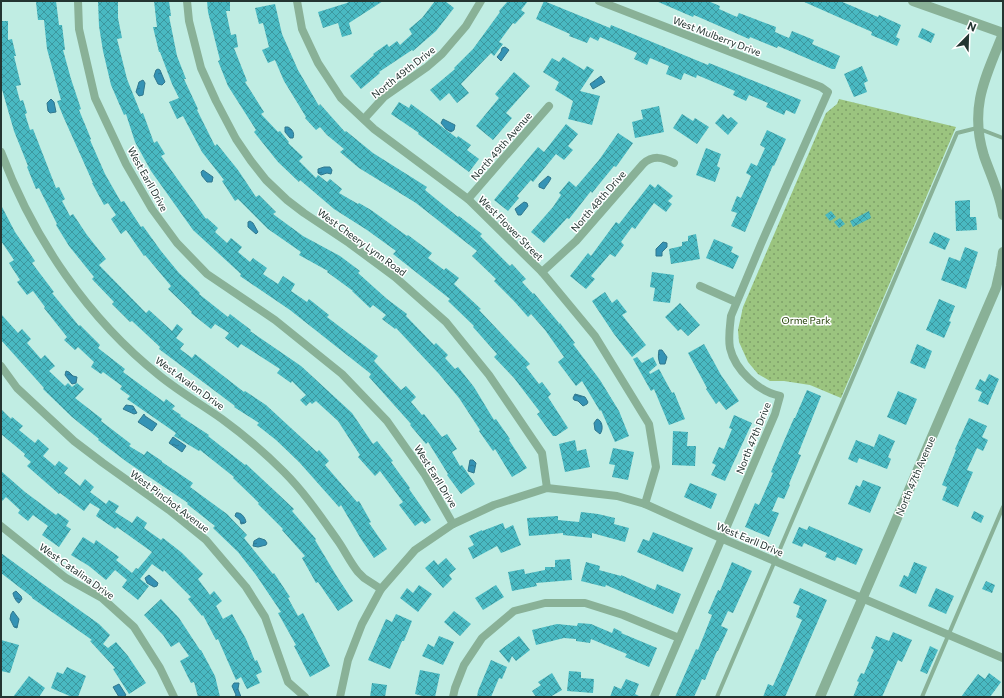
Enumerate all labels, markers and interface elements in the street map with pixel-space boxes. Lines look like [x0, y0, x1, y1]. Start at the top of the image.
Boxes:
street label: West Mulberry Drive [671, 14, 763, 58]
north arrow [948, 16, 988, 56]
text: N [966, 19, 978, 34]
street label: North 49th Drive [369, 43, 437, 101]
street label: North 49th Avenue [468, 109, 534, 183]
street label: West Earll Drive [125, 145, 171, 213]
street label: North 48th Drive [568, 168, 628, 234]
street label: West Flower Street [476, 193, 546, 263]
street label: West Cheery Lynn Road [315, 206, 409, 278]
park label: Orme Park [781, 314, 831, 326]
street label: West Avalon Drive [153, 354, 227, 412]
street label: North 47th Drive [733, 400, 773, 476]
street label: North 47th Avenue [893, 434, 937, 518]
street label: West Earll Drive [412, 442, 460, 510]
street label: West Pinchot Avenue [128, 467, 212, 535]
street label: West Earll Drive [715, 519, 785, 559]
street label: West Catalina Drive [37, 541, 117, 601]

